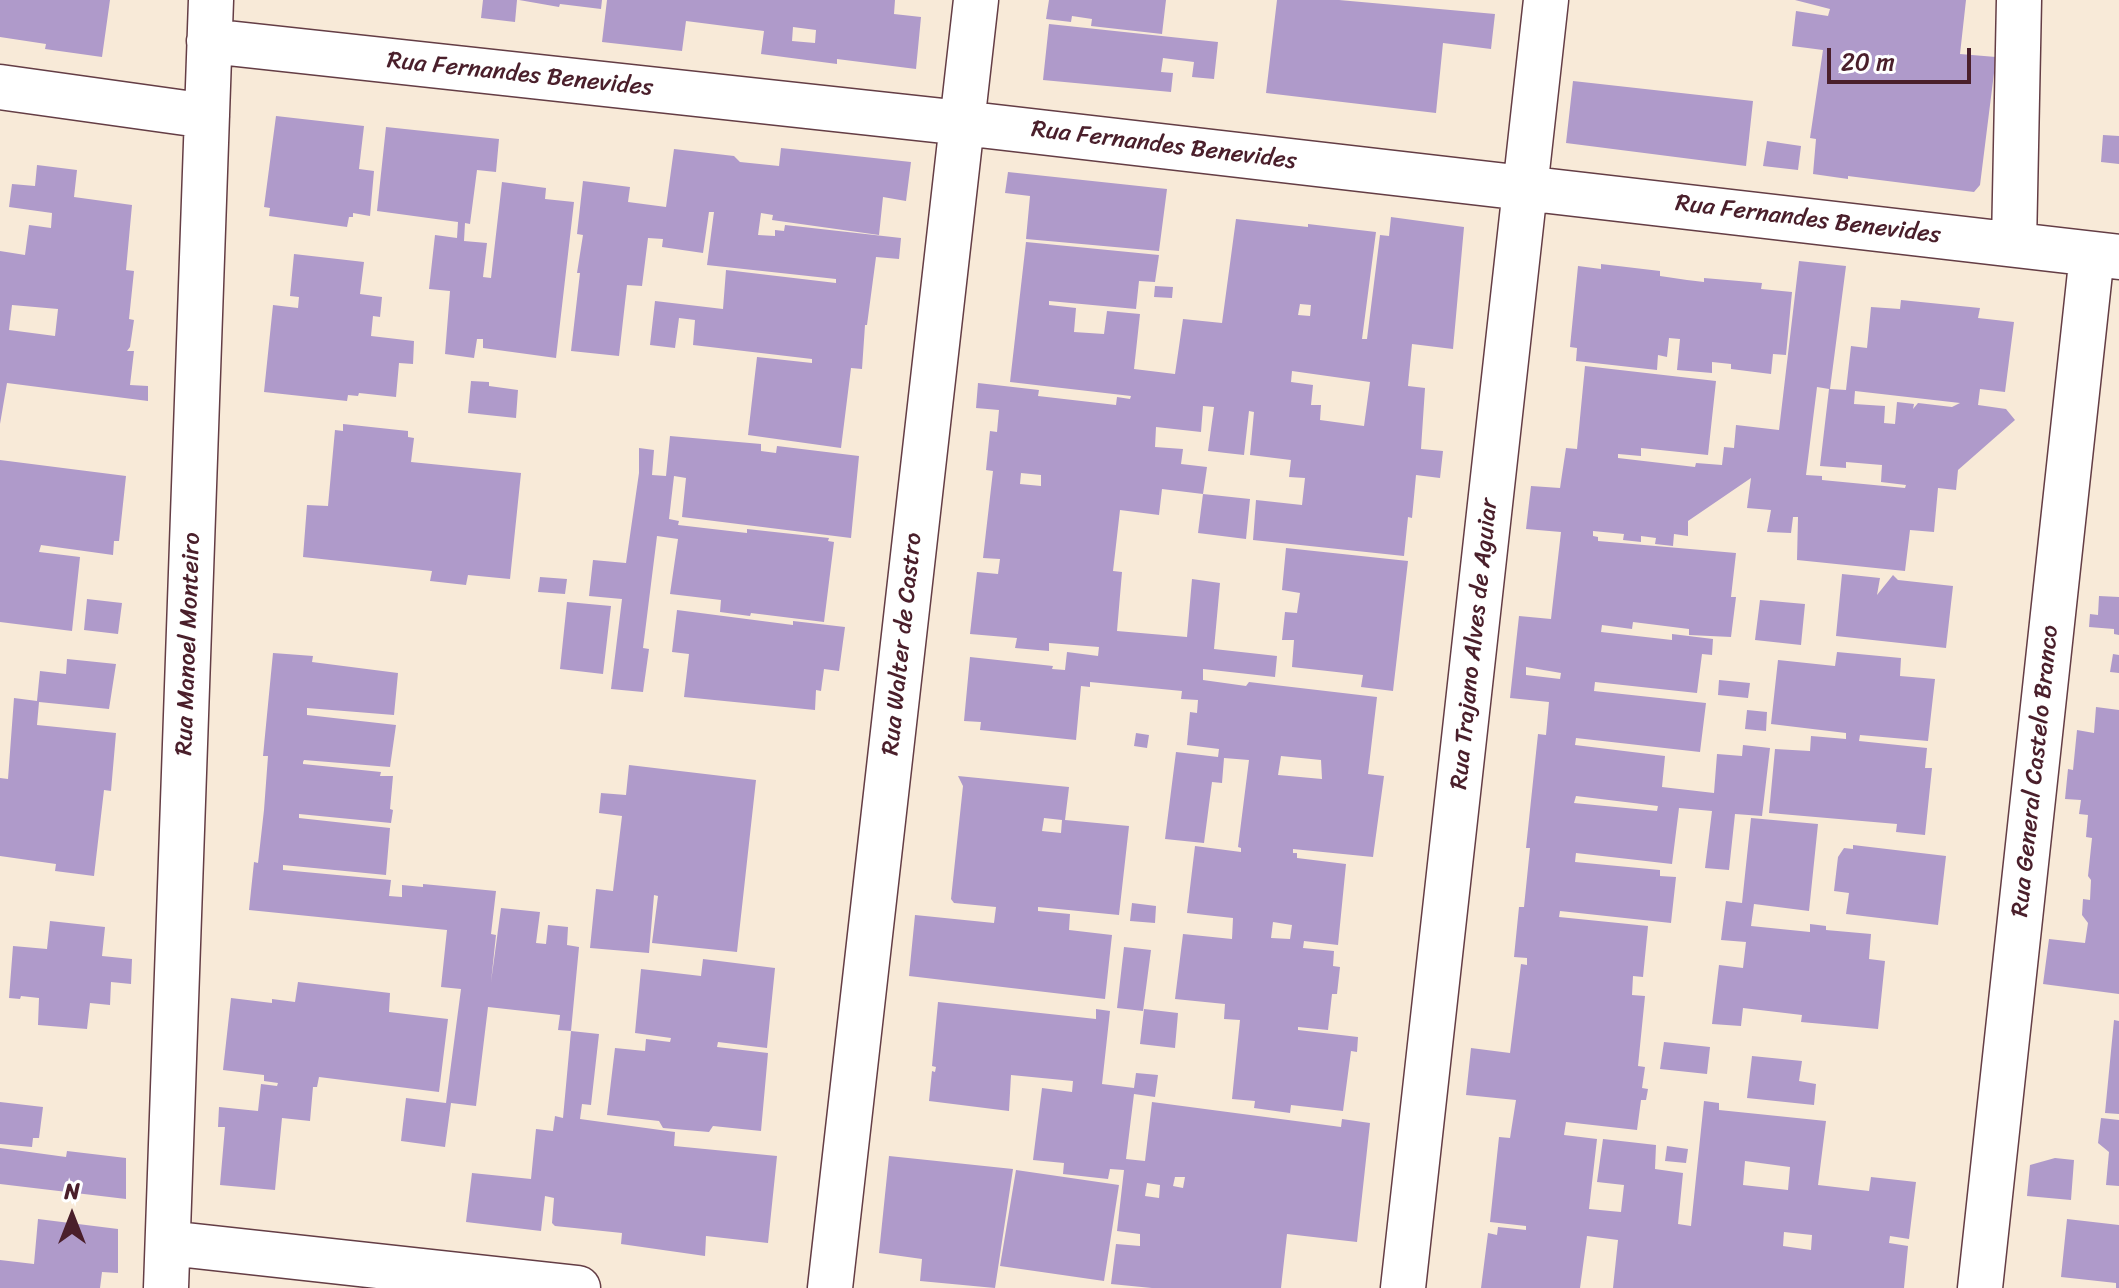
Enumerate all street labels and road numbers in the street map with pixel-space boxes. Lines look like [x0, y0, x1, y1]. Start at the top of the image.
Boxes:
street label: Rua Fernandes Benevides [386, 47, 654, 103]
street label: Rua Fernandes Benevides [1030, 115, 1298, 177]
street label: Rua Fernandes Benevides [1674, 189, 1942, 251]
street label: Rua Trajano Alves de Aguiar [1445, 497, 1505, 791]
street label: Rua Walter de Castro [877, 531, 929, 757]
street label: Rua Manoel Monteiro [171, 532, 207, 756]
street label: Rua General Castelo Branco [2006, 624, 2066, 918]

